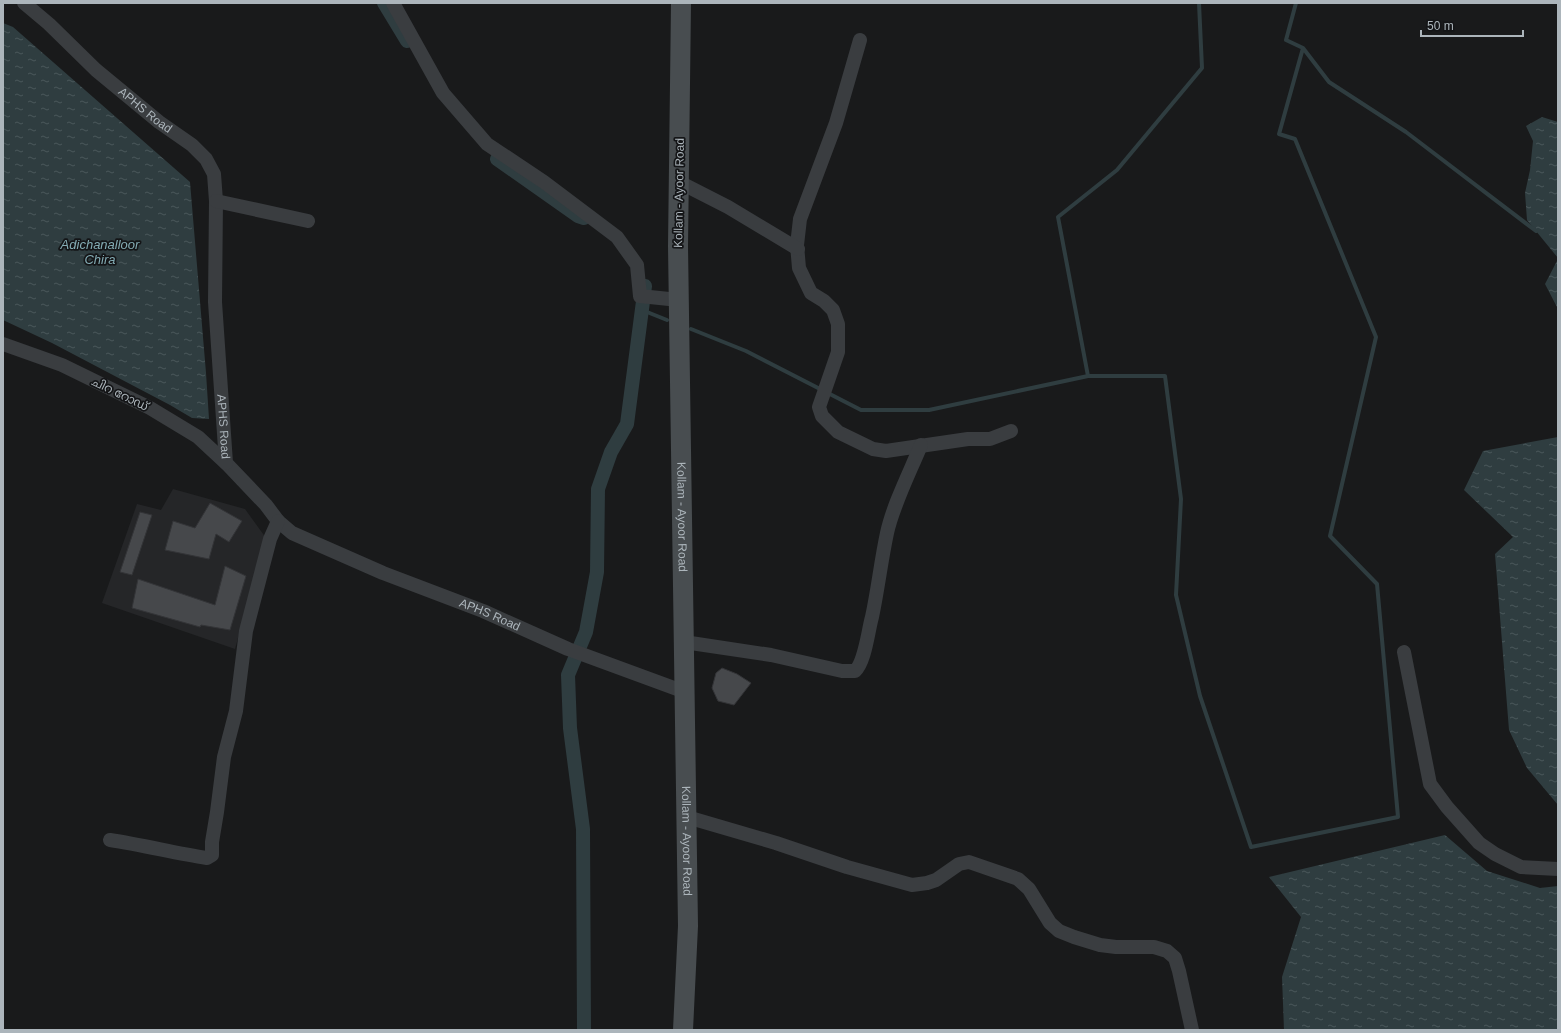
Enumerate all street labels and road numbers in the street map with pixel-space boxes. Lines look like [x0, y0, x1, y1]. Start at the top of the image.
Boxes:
street label: APHS Road [116, 84, 175, 136]
street label: Kollam - Ayoor Road [671, 138, 687, 248]
street label: ചിറ റോഡ് [89, 374, 152, 414]
street label: APHS Road [214, 394, 233, 459]
street label: Kollam - Ayoor Road [674, 462, 690, 572]
street label: APHS Road [457, 596, 522, 634]
street label: Kollam - Ayoor Road [679, 786, 695, 896]

